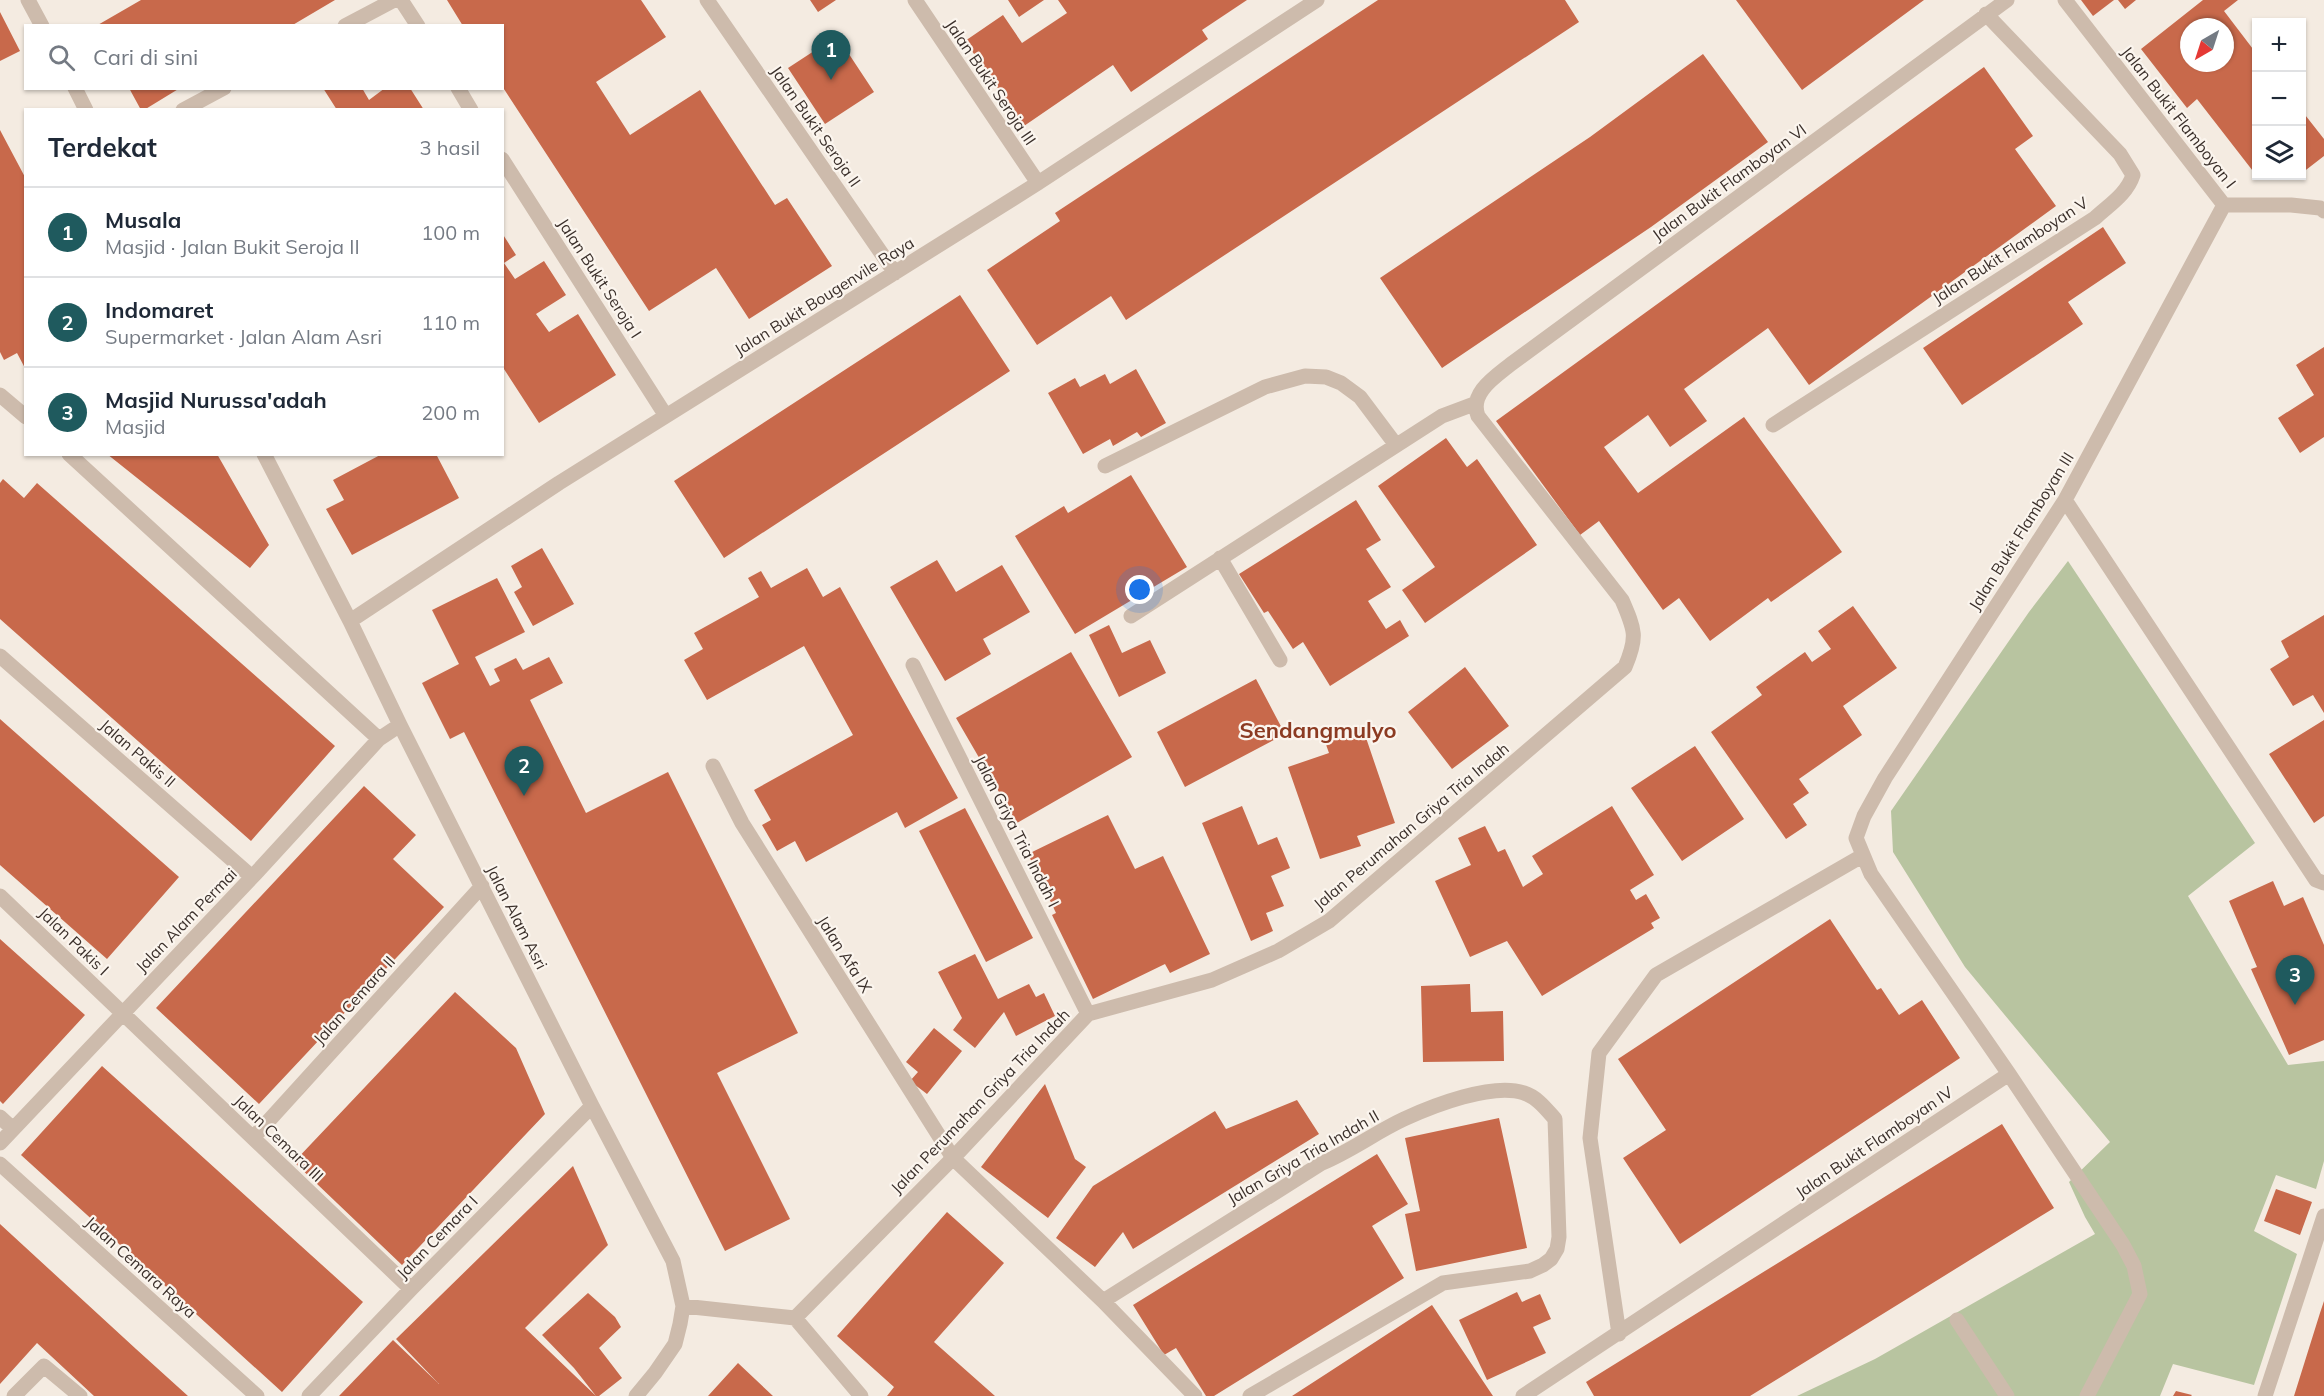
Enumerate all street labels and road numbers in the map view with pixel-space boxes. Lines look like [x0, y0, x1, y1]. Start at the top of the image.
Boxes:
street label: Jalan Bukit Seroja III [942, 15, 1040, 149]
street label: Jalan Bukit Flamboyan I [2117, 42, 2241, 192]
street label: Jalan Bukit Seroja II [767, 62, 865, 190]
street label: Jalan Bukit Flamboyan VI [1648, 119, 1810, 245]
street label: Jalan Bukit Flamboyan V [1928, 192, 2092, 308]
street label: Jalan Bukit Seroja I [554, 214, 646, 342]
street label: Jalan Bukit Bougenvile Raya [730, 232, 918, 360]
street label: Jalan Bukit Flamboyan III [1964, 448, 2078, 614]
street label: Jalan Pakis II [96, 715, 180, 791]
street label: Jalan Perumahan Griya Tria Indah [1309, 738, 1513, 914]
street label: Jalan Griya Tria Indah I [970, 752, 1064, 910]
street label: Jalan Alam Asri [482, 861, 552, 973]
street label: Jalan Alam Permai [131, 864, 241, 976]
street label: Jalan Pakis I [35, 903, 113, 979]
street label: Jalan Afa IX [813, 912, 877, 997]
street label: Jalan Cemara II [309, 952, 399, 1048]
street label: Jalan Perumahan Griya Tria Indah [886, 1004, 1074, 1198]
street label: Jalan Bukit Flamboyan IV [1791, 1081, 1957, 1202]
street label: Jalan Cemara III [230, 1090, 328, 1186]
street label: Jalan Griya Tria Indah II [1224, 1105, 1382, 1209]
street label: Jalan Cemara I [392, 1191, 482, 1283]
street label: Jalan Cemara Raya [81, 1212, 201, 1322]

